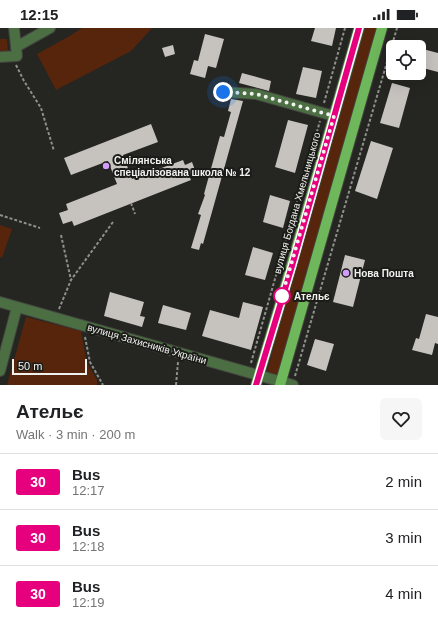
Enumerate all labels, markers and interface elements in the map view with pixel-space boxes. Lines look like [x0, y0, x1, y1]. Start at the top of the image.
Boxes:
text: 12:15 [20, 6, 58, 23]
map controls [386, 40, 426, 80]
button: locate [386, 40, 426, 80]
your location [213, 82, 233, 102]
street label: вулиця Богдана Хмельницького [271, 131, 323, 275]
place label: Смілянська спеціалізована школа № 12 [114, 155, 251, 178]
marker: Смілянська спеціалізована школа № 12 [101, 161, 111, 171]
marker: Нова Пошта [341, 268, 351, 278]
place label: Нова Пошта [354, 268, 414, 279]
marker: Ательє [273, 287, 291, 305]
place label: Ательє [294, 291, 330, 302]
street label: вулиця Захисників України [86, 322, 208, 366]
scale bar [12, 357, 87, 376]
text: 50 m [18, 360, 42, 372]
button: heart [380, 398, 422, 440]
text: Ательє [16, 401, 84, 422]
text: Walk · 3 min · 200 m [16, 427, 135, 442]
text: Bus [72, 466, 100, 483]
text: 2 min [385, 473, 422, 490]
text: 30 [30, 474, 46, 490]
text: 12:17 [72, 483, 105, 498]
text: Bus [72, 522, 100, 539]
text: 3 min [385, 529, 422, 546]
text: 30 [30, 530, 46, 546]
text: 12:18 [72, 539, 105, 554]
text: Bus [72, 578, 100, 595]
text: 4 min [385, 585, 422, 602]
text: 30 [30, 586, 46, 602]
text: 12:19 [72, 595, 105, 610]

